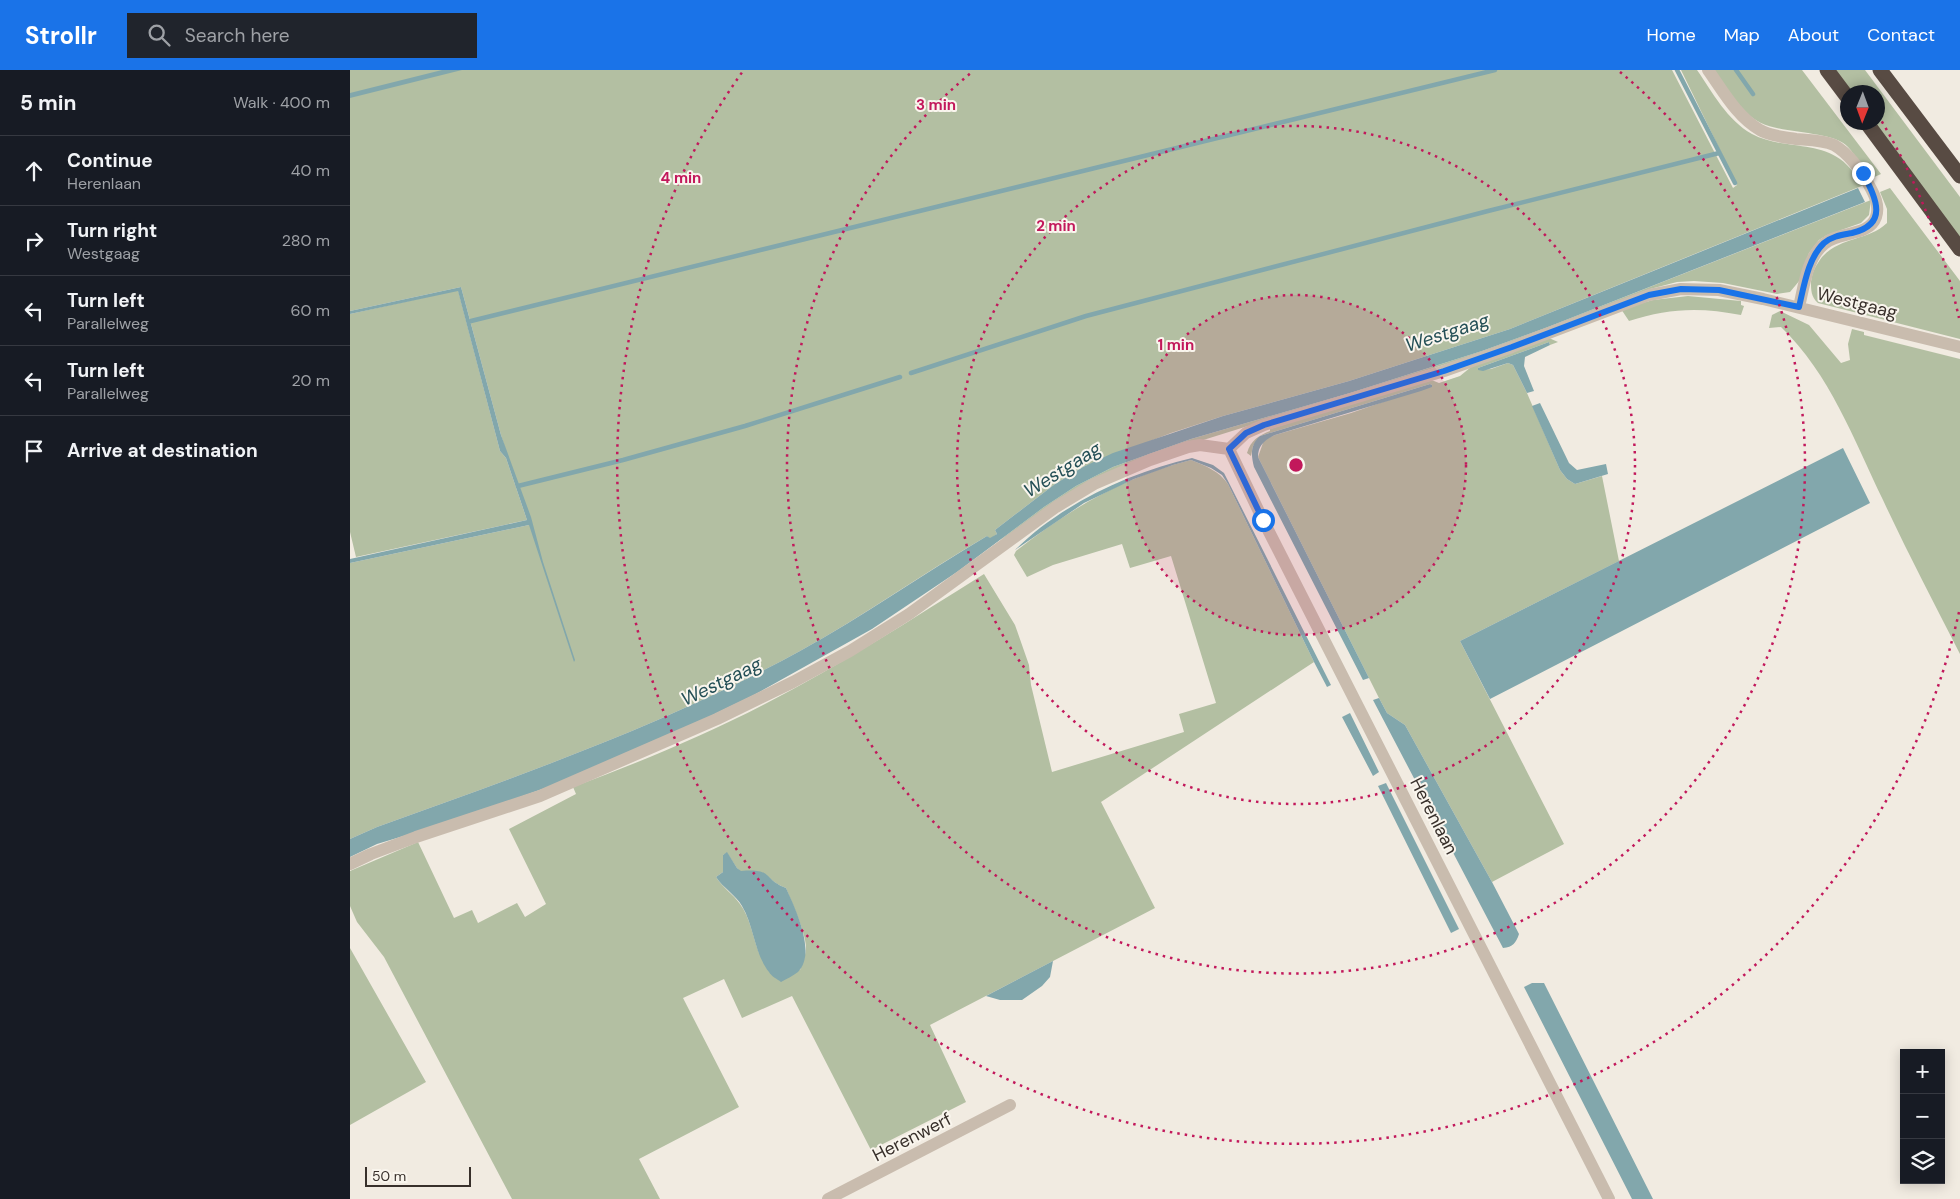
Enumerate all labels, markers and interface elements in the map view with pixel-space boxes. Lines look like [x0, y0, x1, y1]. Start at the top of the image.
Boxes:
search box [127, 13, 477, 58]
text: Strollr [25, 20, 97, 51]
icon: search [145, 21, 173, 49]
text: Search here [185, 23, 290, 48]
text: Home [1646, 23, 1696, 47]
text: Map [1724, 23, 1760, 47]
text: About [1788, 23, 1839, 47]
text: Contact [1867, 23, 1935, 47]
north arrow [1840, 85, 1885, 130]
text: 5 min [20, 89, 76, 117]
text: Walk · 400 m [233, 92, 330, 113]
text: 3 min [916, 95, 956, 115]
text: Continue [67, 148, 153, 173]
icon: ahead [20, 157, 48, 185]
text: 40 m [291, 160, 330, 181]
route end [1852, 162, 1875, 185]
text: 4 min [661, 168, 701, 188]
text: Herenlaan [67, 173, 141, 194]
text: 2 min [1036, 216, 1076, 236]
text: Turn right [67, 218, 157, 243]
icon: right [20, 227, 48, 255]
text: 280 m [282, 230, 330, 251]
text: Westgaag [67, 243, 140, 264]
street label: Westgaag [1814, 281, 1900, 325]
text: Turn left [67, 288, 145, 313]
icon: left [20, 297, 48, 325]
text: 60 m [290, 300, 330, 321]
water label: Westgaag [1402, 307, 1493, 358]
text: Parallelweg [67, 313, 149, 334]
text: 1 min [1158, 335, 1194, 355]
text: Turn left [67, 358, 145, 383]
icon: left [20, 367, 48, 395]
text: 20 m [291, 370, 330, 391]
text: Parallelweg [67, 383, 149, 404]
water label: Westgaag [1019, 436, 1106, 503]
icon: arrive [20, 437, 48, 465]
text: Arrive at destination [67, 438, 258, 463]
centre of rings [1287, 456, 1305, 474]
route start [1252, 509, 1275, 532]
water label: Westgaag [677, 651, 766, 712]
street label: Herenlaan [1404, 773, 1464, 859]
map controls [1900, 1049, 1945, 1184]
button: + [1900, 1049, 1945, 1094]
button: − [1900, 1094, 1945, 1139]
street label: Herenwerf [868, 1107, 956, 1167]
button: layers [1900, 1139, 1945, 1184]
scale bar [365, 1164, 471, 1187]
text: 50 m [372, 1167, 406, 1185]

